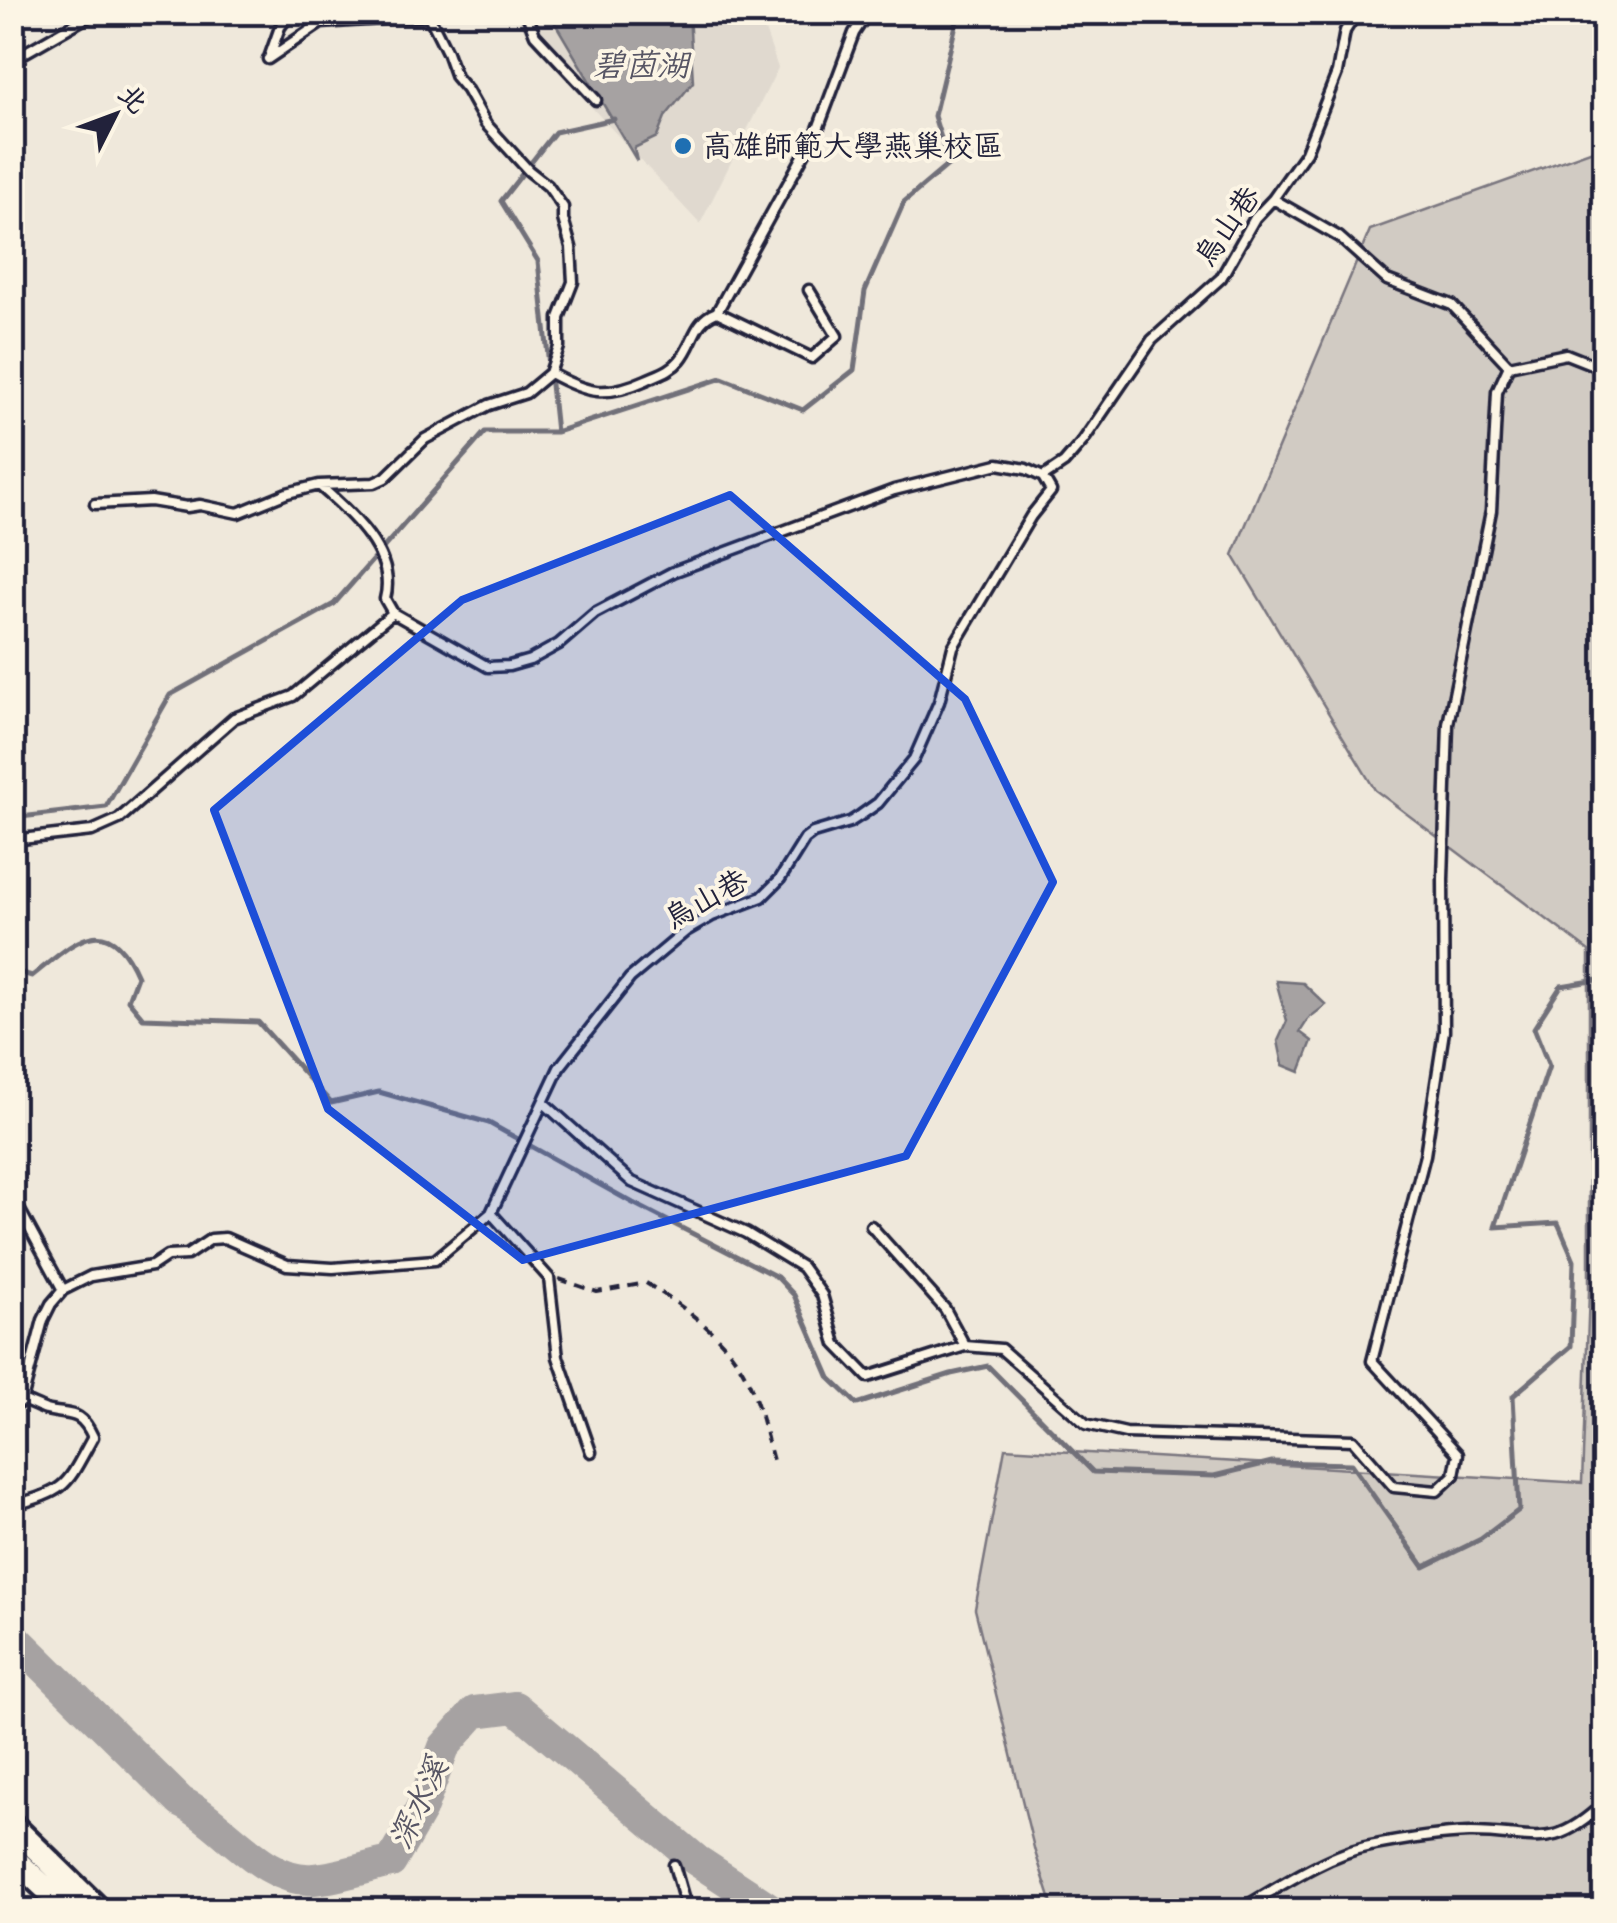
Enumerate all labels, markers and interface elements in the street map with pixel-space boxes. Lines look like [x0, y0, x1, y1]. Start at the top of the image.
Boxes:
water label: 碧茵湖 [593, 43, 692, 86]
north arrow [65, 65, 165, 165]
text: 北 [110, 75, 157, 121]
place label: 高雄師範大學燕巢校區 [703, 125, 1003, 165]
marker: 高雄師範大學燕巢校區 [672, 135, 694, 157]
street label: 烏山巷 [1184, 177, 1268, 274]
street label: 烏山巷 [656, 859, 755, 937]
water label: 深水溪 [378, 1748, 458, 1855]

